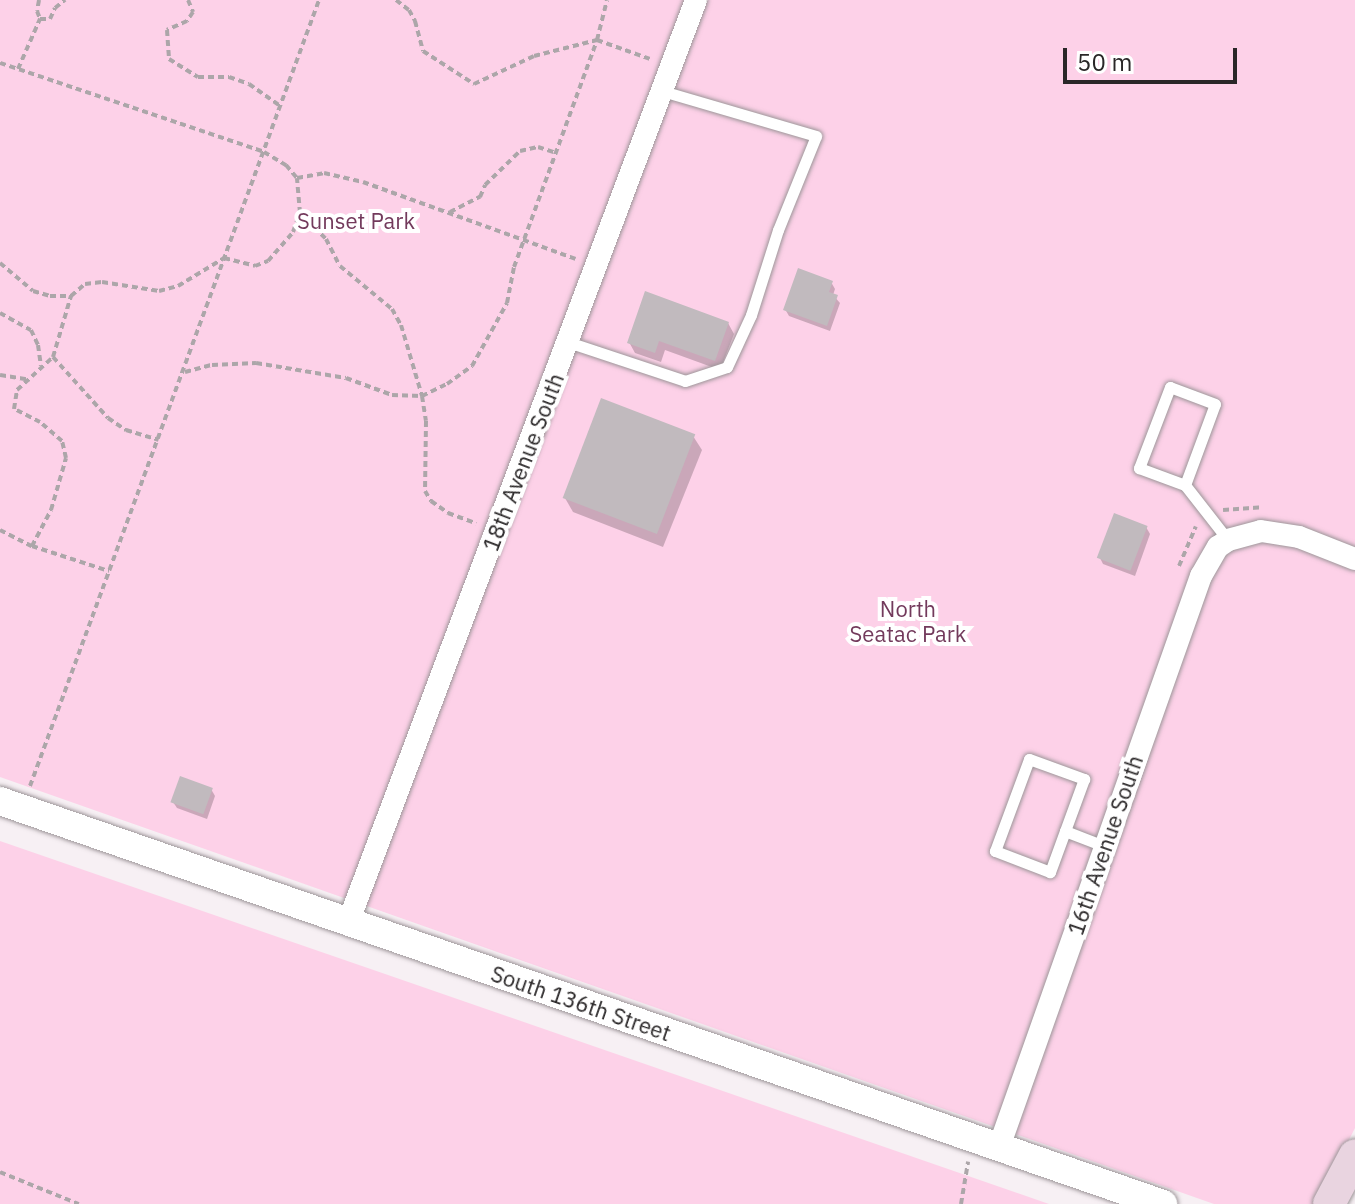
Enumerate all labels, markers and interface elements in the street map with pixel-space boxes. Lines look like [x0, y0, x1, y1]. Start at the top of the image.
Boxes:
scale bar [1067, 32, 1241, 82]
text: 50 m [1077, 46, 1132, 78]
park label: Sunset Park [297, 208, 415, 234]
street label: 18th Avenue South [477, 369, 569, 555]
park label: North Seatac Park [850, 595, 966, 646]
street label: 16th Avenue South [1062, 752, 1148, 938]
street label: South 136th Street [488, 960, 674, 1046]

